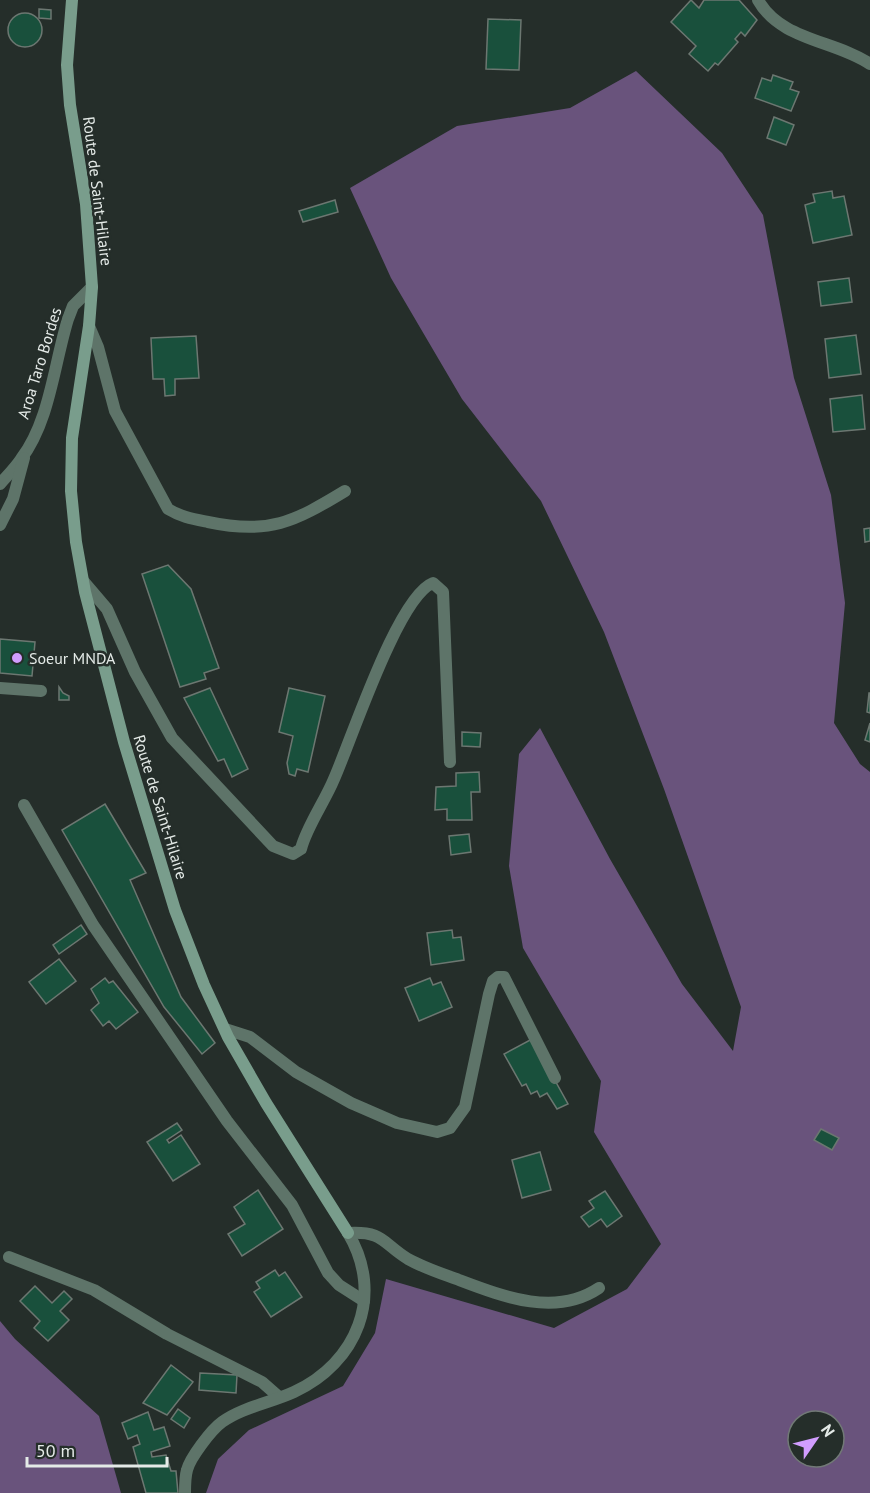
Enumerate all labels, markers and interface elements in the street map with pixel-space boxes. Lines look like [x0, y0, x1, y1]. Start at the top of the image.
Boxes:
street label: Route de Saint-Hilaire [79, 115, 117, 267]
street label: Aroa Taro Bordes [13, 305, 65, 421]
place label: Soeur MNDA [29, 648, 116, 668]
marker: Soeur MNDA [10, 651, 24, 665]
street label: Route de Saint-Hilaire [129, 732, 193, 882]
north arrow [786, 1409, 846, 1469]
text: N [817, 1420, 839, 1440]
scale bar [27, 1430, 166, 1468]
text: 50 m [36, 1439, 75, 1462]

